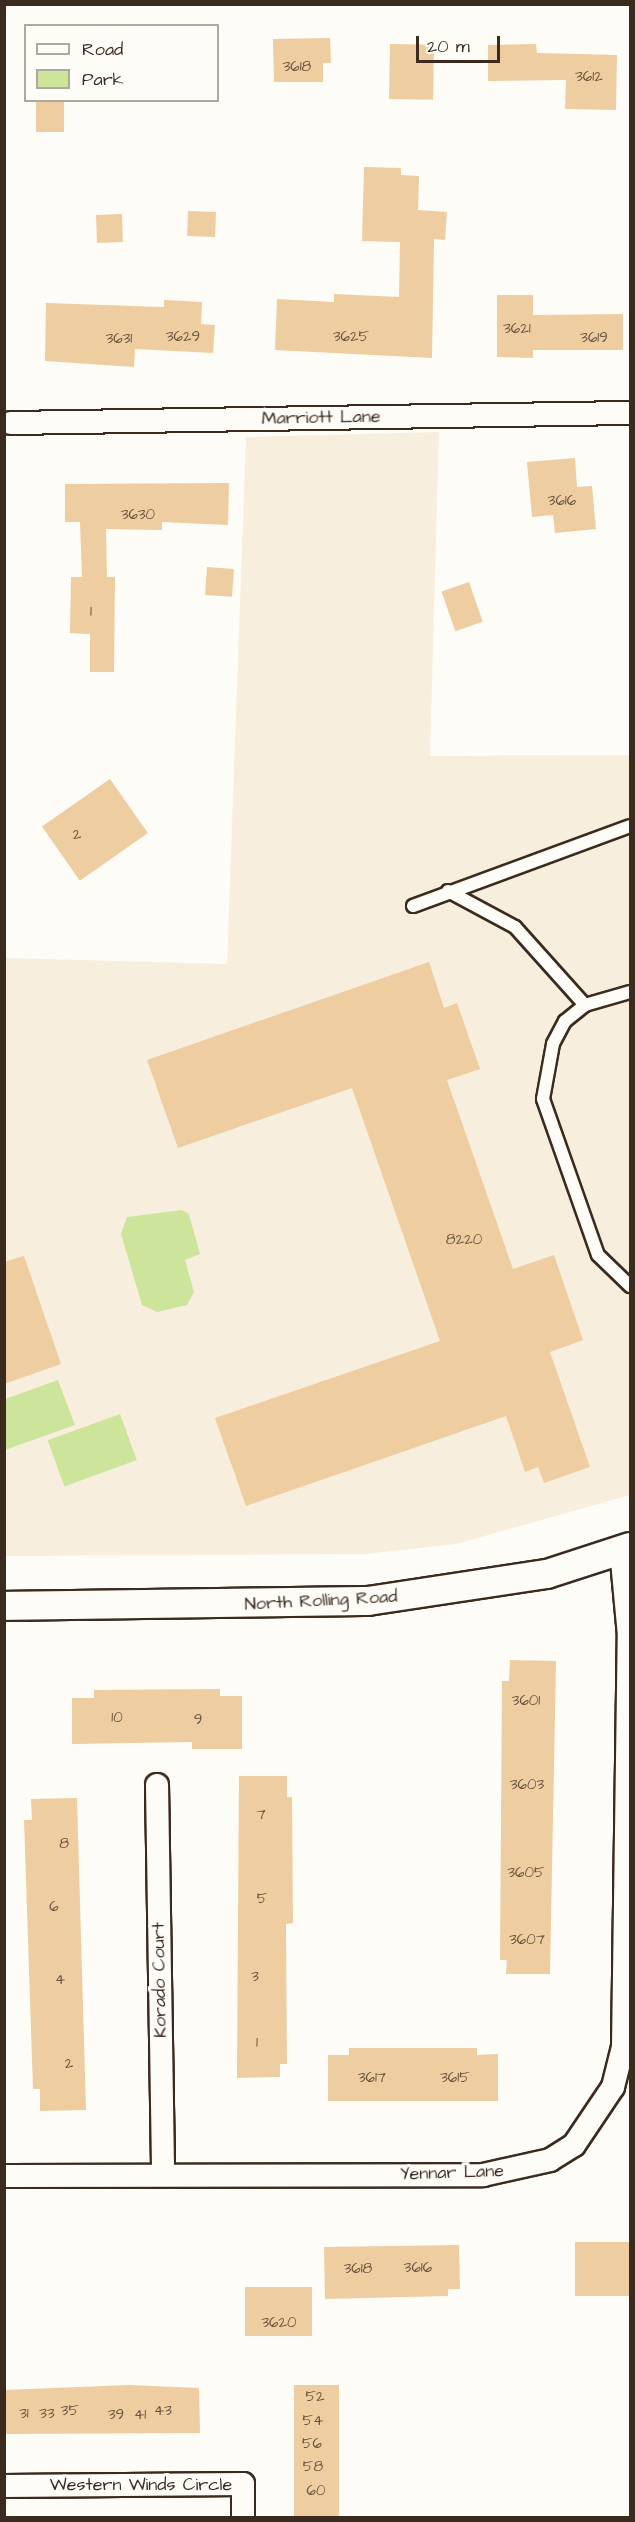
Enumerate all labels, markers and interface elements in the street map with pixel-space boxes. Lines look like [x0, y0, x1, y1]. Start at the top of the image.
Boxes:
legend [24, 24, 219, 102]
scale bar [419, 24, 503, 62]
text: 20 m [427, 34, 470, 59]
text: Road [82, 37, 123, 62]
house number: 3618 [283, 58, 311, 76]
text: Park [82, 67, 124, 92]
house number: 3612 [575, 68, 603, 86]
house number: 3621 [503, 320, 531, 338]
house number: 3629 [166, 328, 200, 346]
house number: 3625 [333, 328, 369, 346]
house number: 3619 [580, 329, 608, 347]
house number: 3631 [106, 330, 132, 348]
street label: Marriott Lane [261, 406, 381, 430]
house number: 3616 [548, 492, 576, 510]
house number: 3630 [121, 506, 155, 524]
house number: 1 [90, 603, 92, 621]
house number: 2 [73, 826, 81, 844]
house number: 8220 [446, 1231, 482, 1249]
street label: North Rolling Road [244, 1586, 398, 1616]
house number: 3601 [512, 1692, 540, 1710]
house number: 10 [111, 1709, 123, 1727]
house number: 9 [194, 1711, 202, 1729]
house number: 3603 [510, 1776, 544, 1794]
house number: 7 [256, 1806, 266, 1824]
house number: 8 [59, 1835, 69, 1853]
house number: 3605 [507, 1864, 545, 1882]
house number: 5 [257, 1890, 267, 1908]
house number: 6 [49, 1898, 59, 1916]
street label: Korado Court [148, 1922, 172, 2038]
house number: 3607 [509, 1931, 545, 1949]
house number: 3 [251, 1968, 259, 1986]
house number: 4 [55, 1971, 65, 1989]
house number: 1 [256, 2034, 258, 2052]
house number: 2 [65, 2055, 73, 2073]
house number: 3617 [358, 2069, 386, 2087]
house number: 3615 [440, 2069, 470, 2087]
street label: Yennar Lane [400, 2160, 504, 2186]
house number: 3616 [404, 2259, 432, 2277]
house number: 3618 [344, 2260, 372, 2278]
house number: 3620 [261, 2314, 297, 2332]
house number: 52 [305, 2388, 325, 2406]
house number: 35 [61, 2402, 79, 2420]
house number: 43 [154, 2402, 172, 2420]
house number: 31 [19, 2405, 29, 2423]
house number: 33 [39, 2405, 55, 2423]
house number: 39 [108, 2406, 124, 2424]
house number: 41 [134, 2406, 146, 2424]
house number: 54 [303, 2412, 323, 2430]
house number: 56 [302, 2435, 322, 2453]
house number: 58 [303, 2458, 323, 2476]
street label: Western Winds Circle [50, 2474, 232, 2496]
house number: 60 [307, 2482, 325, 2500]

